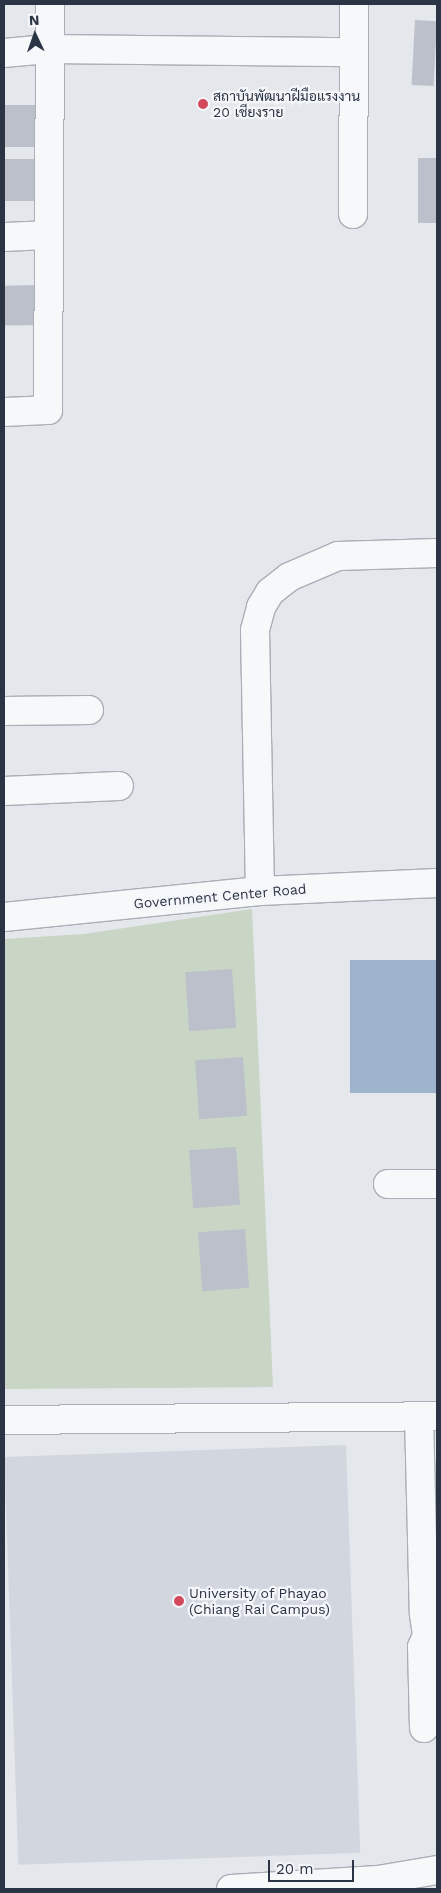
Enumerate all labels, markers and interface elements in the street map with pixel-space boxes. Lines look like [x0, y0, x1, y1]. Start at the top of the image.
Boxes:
north arrow [10, 10, 60, 60]
text: N [29, 12, 40, 28]
place label: สถาบันพัฒนาฝีมือแรงงาน 20 เชียงราย [213, 88, 360, 120]
marker: สถาบันพัฒนาฝีมือแรงงาน 20 เชียงราย [197, 98, 209, 110]
street label: Government Center Road [133, 880, 307, 912]
place label: University of Phayao (Chiang Rai Campus) [189, 1585, 330, 1618]
marker: University of Phayao (Chiang Rai Campus) [173, 1595, 185, 1607]
scale bar [271, 1850, 357, 1882]
text: 20 m [276, 1860, 314, 1878]

